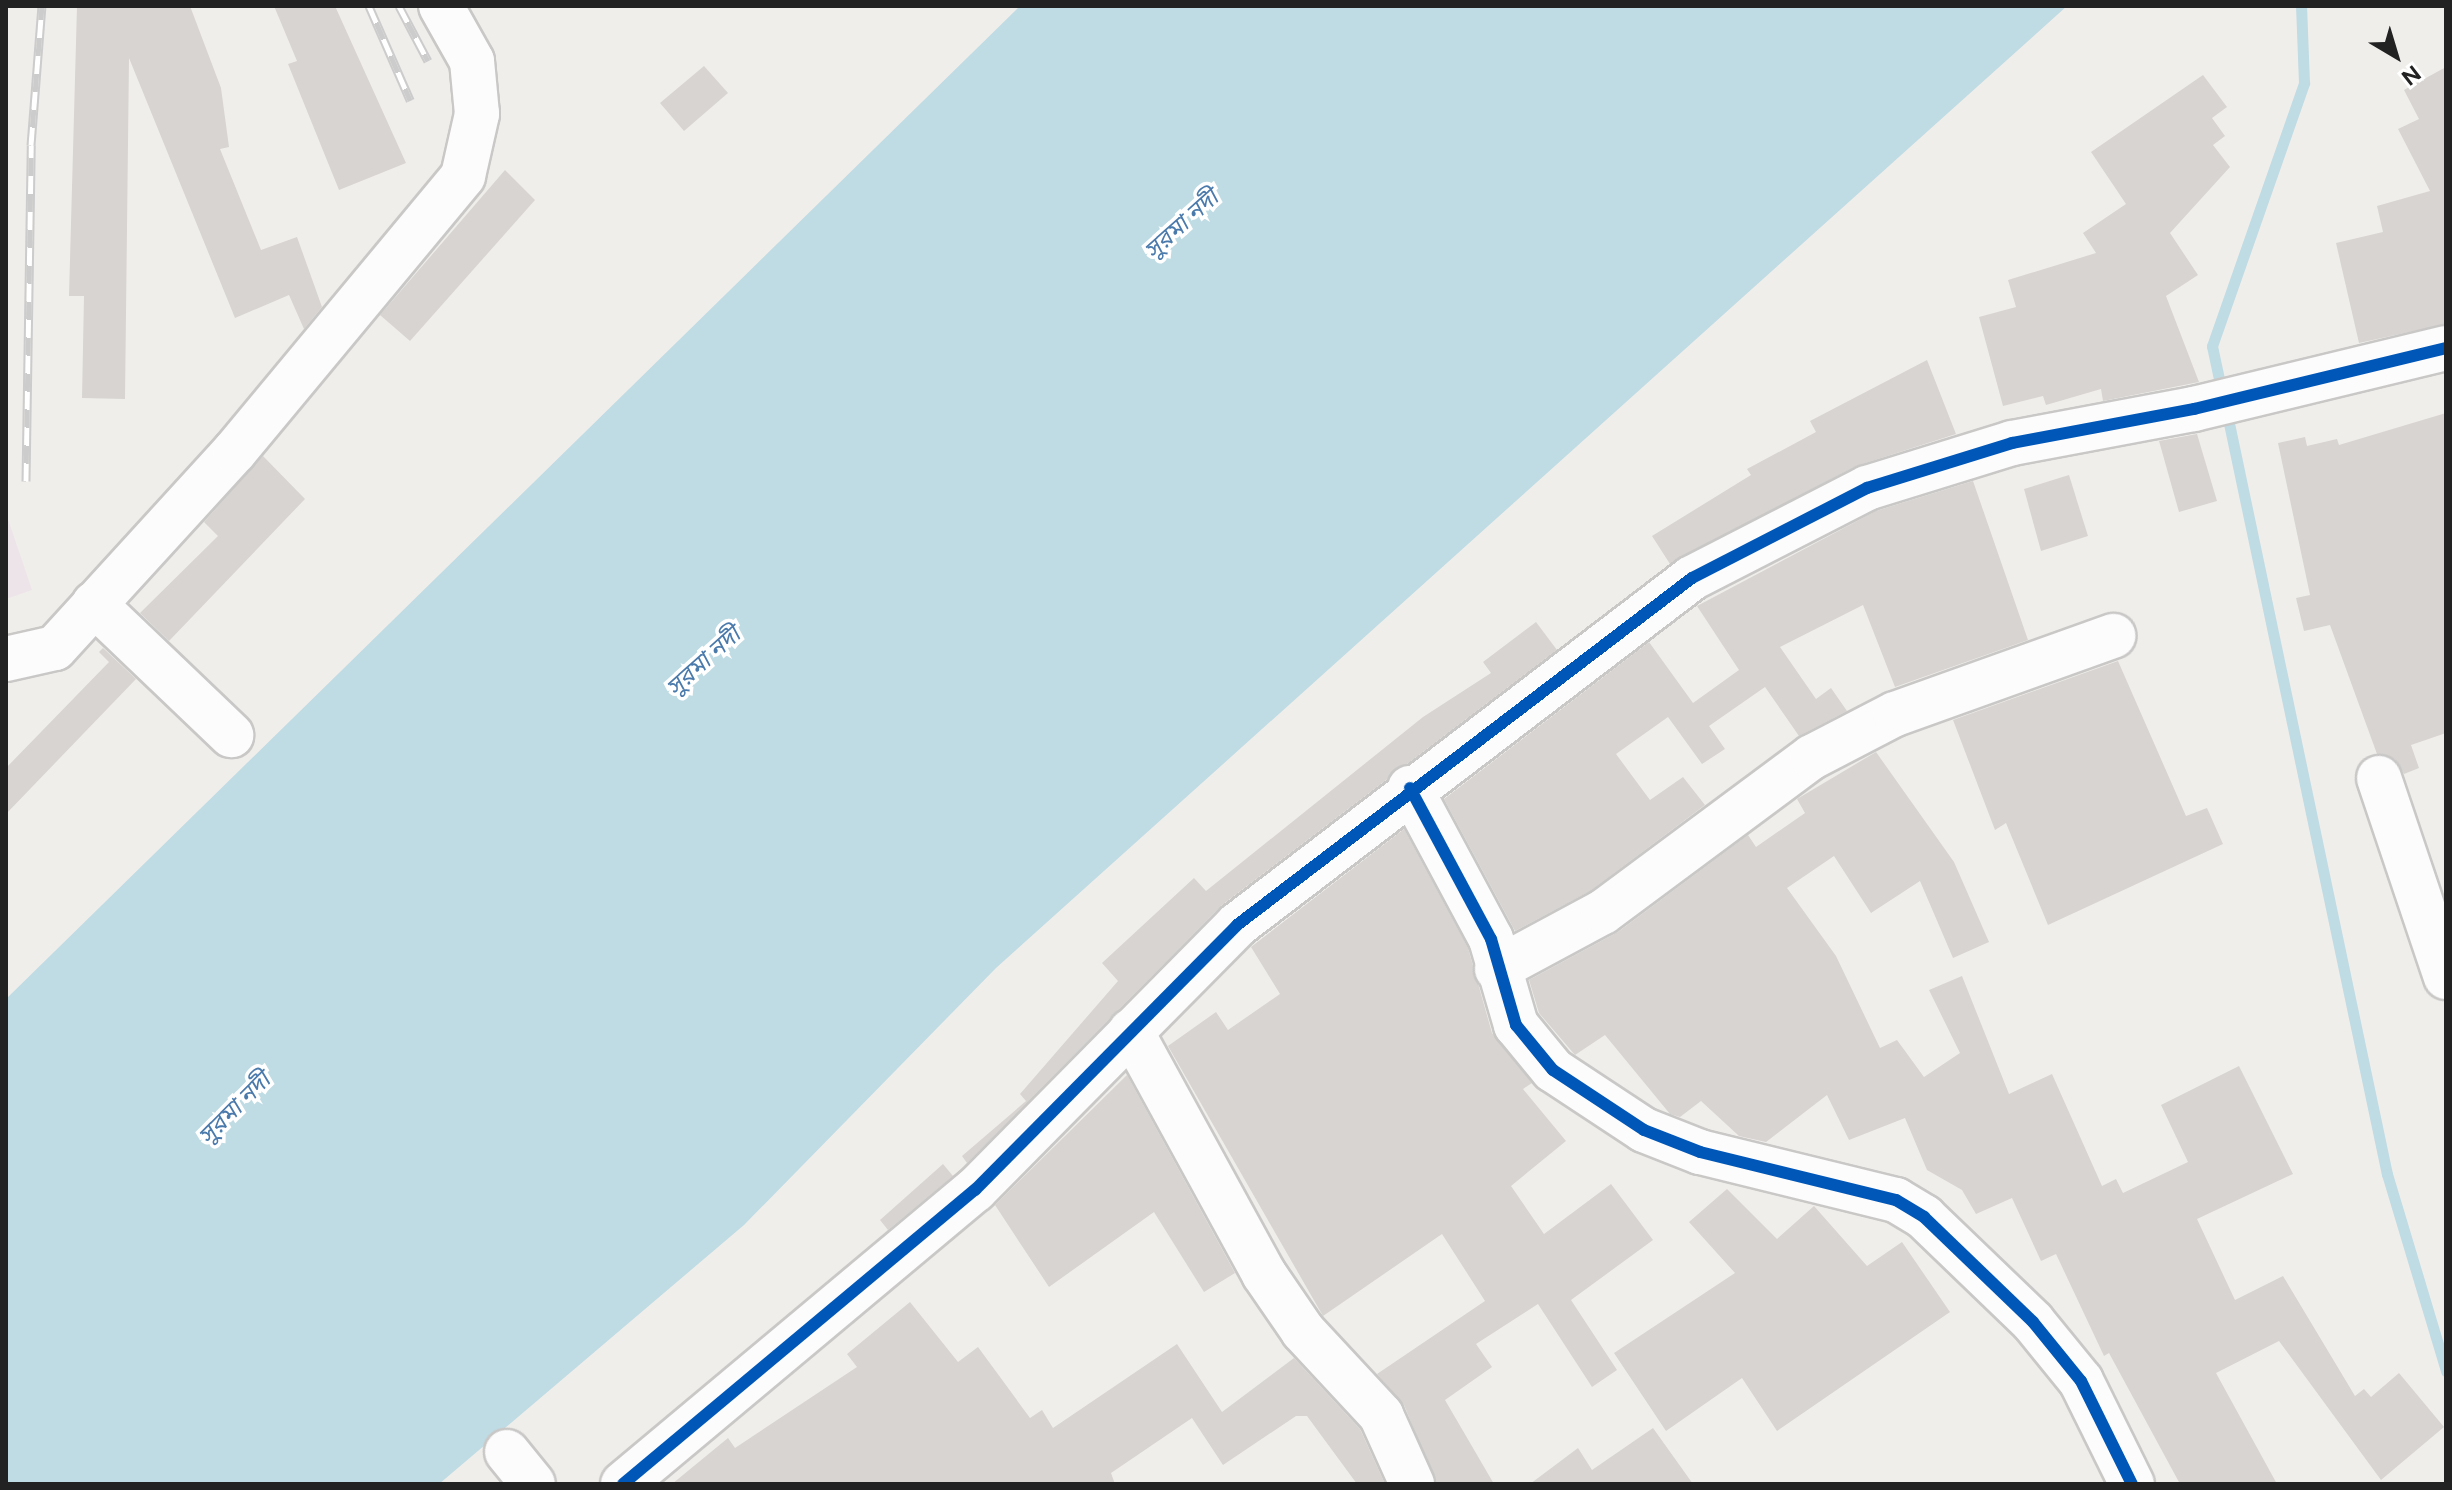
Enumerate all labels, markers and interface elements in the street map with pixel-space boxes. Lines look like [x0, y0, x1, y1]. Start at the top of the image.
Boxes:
north arrow [2356, 16, 2436, 96]
text: N [2396, 59, 2426, 91]
water label: সুরমা নদী [1138, 183, 1224, 265]
water label: সুরমা নদী [660, 620, 746, 702]
water label: সুরমা নদী [192, 1066, 276, 1150]

